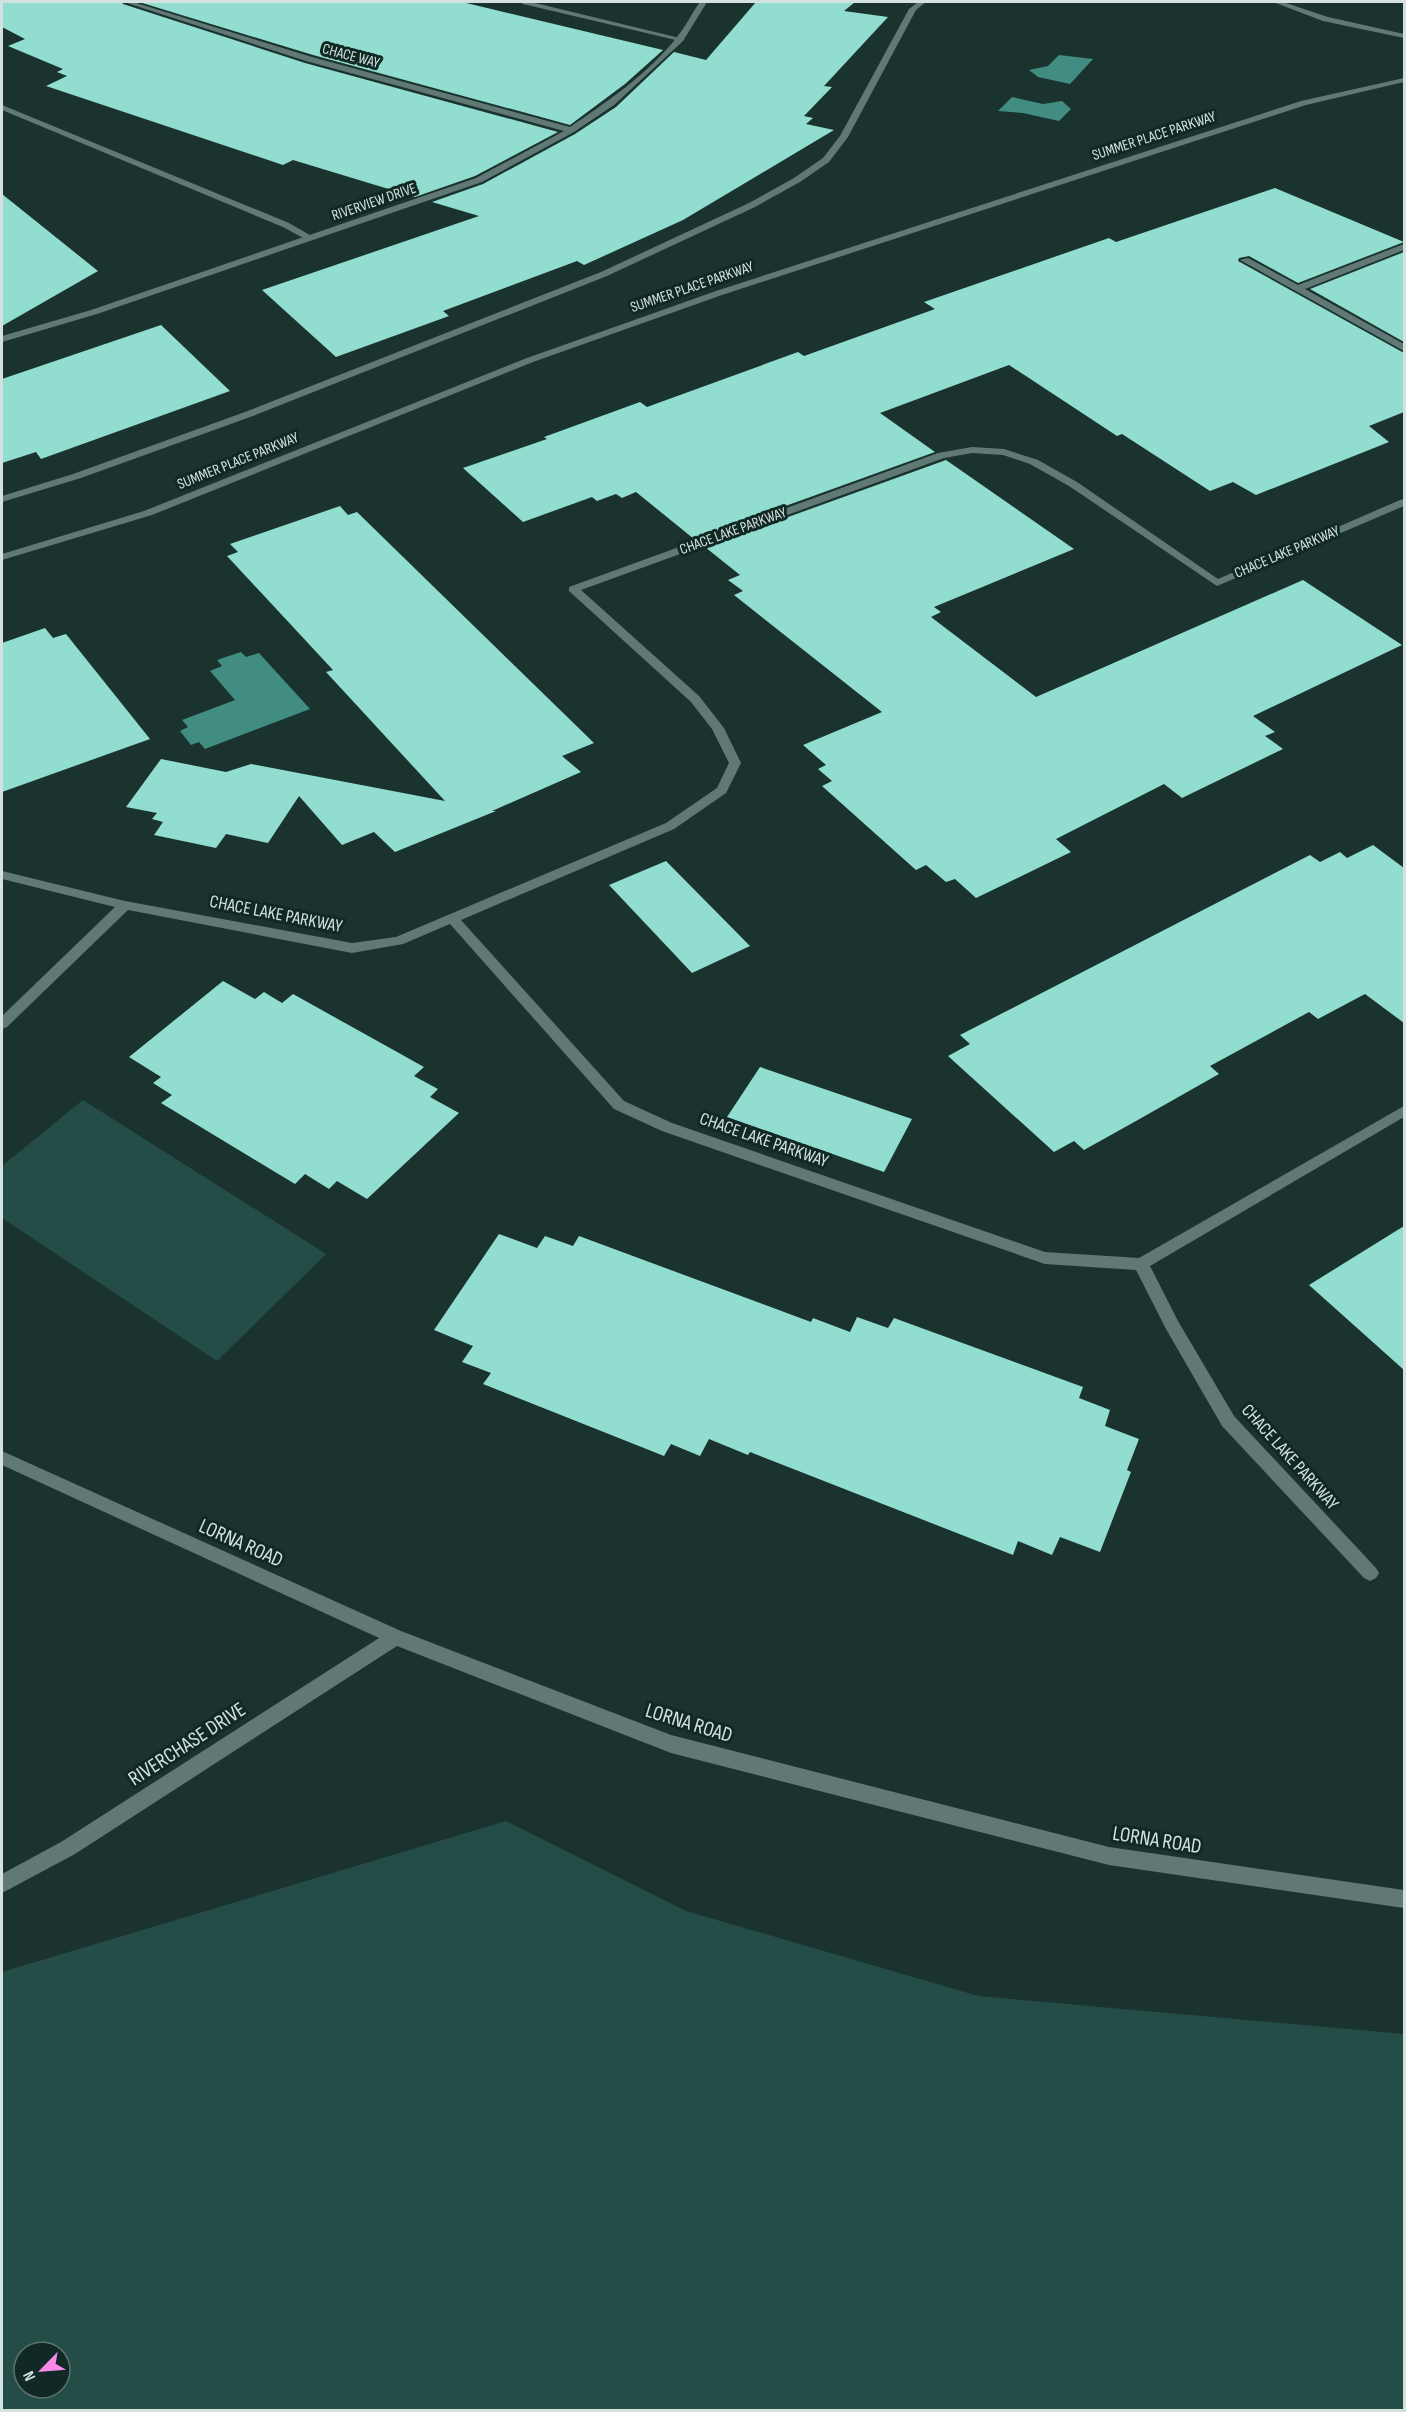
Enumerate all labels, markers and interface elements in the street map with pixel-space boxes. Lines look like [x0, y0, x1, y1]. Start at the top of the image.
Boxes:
street label: CHACE WAY [320, 39, 382, 73]
street label: SUMMER PLACE PARKWAY [1090, 107, 1219, 165]
street label: RIVERVIEW DRIVE [329, 179, 419, 225]
street label: SUMMER PLACE PARKWAY [628, 257, 757, 317]
street label: SUMMER PLACE PARKWAY [175, 428, 302, 494]
street label: CHACE LAKE PARKWAY [677, 503, 790, 559]
street label: CHACE LAKE PARKWAY [1232, 521, 1343, 583]
street label: CHACE LAKE PARKWAY [208, 891, 345, 937]
street label: CHACE LAKE PARKWAY [697, 1108, 832, 1172]
street label: CHACE LAKE PARKWAY [1237, 1400, 1343, 1514]
street label: LORNA ROAD [195, 1513, 287, 1573]
street label: RIVERCHASE DRIVE [124, 1697, 250, 1791]
street label: LORNA ROAD [642, 1698, 736, 1748]
street label: LORNA ROAD [1111, 1821, 1203, 1859]
north arrow [12, 2340, 72, 2400]
text: N [19, 2368, 40, 2384]

